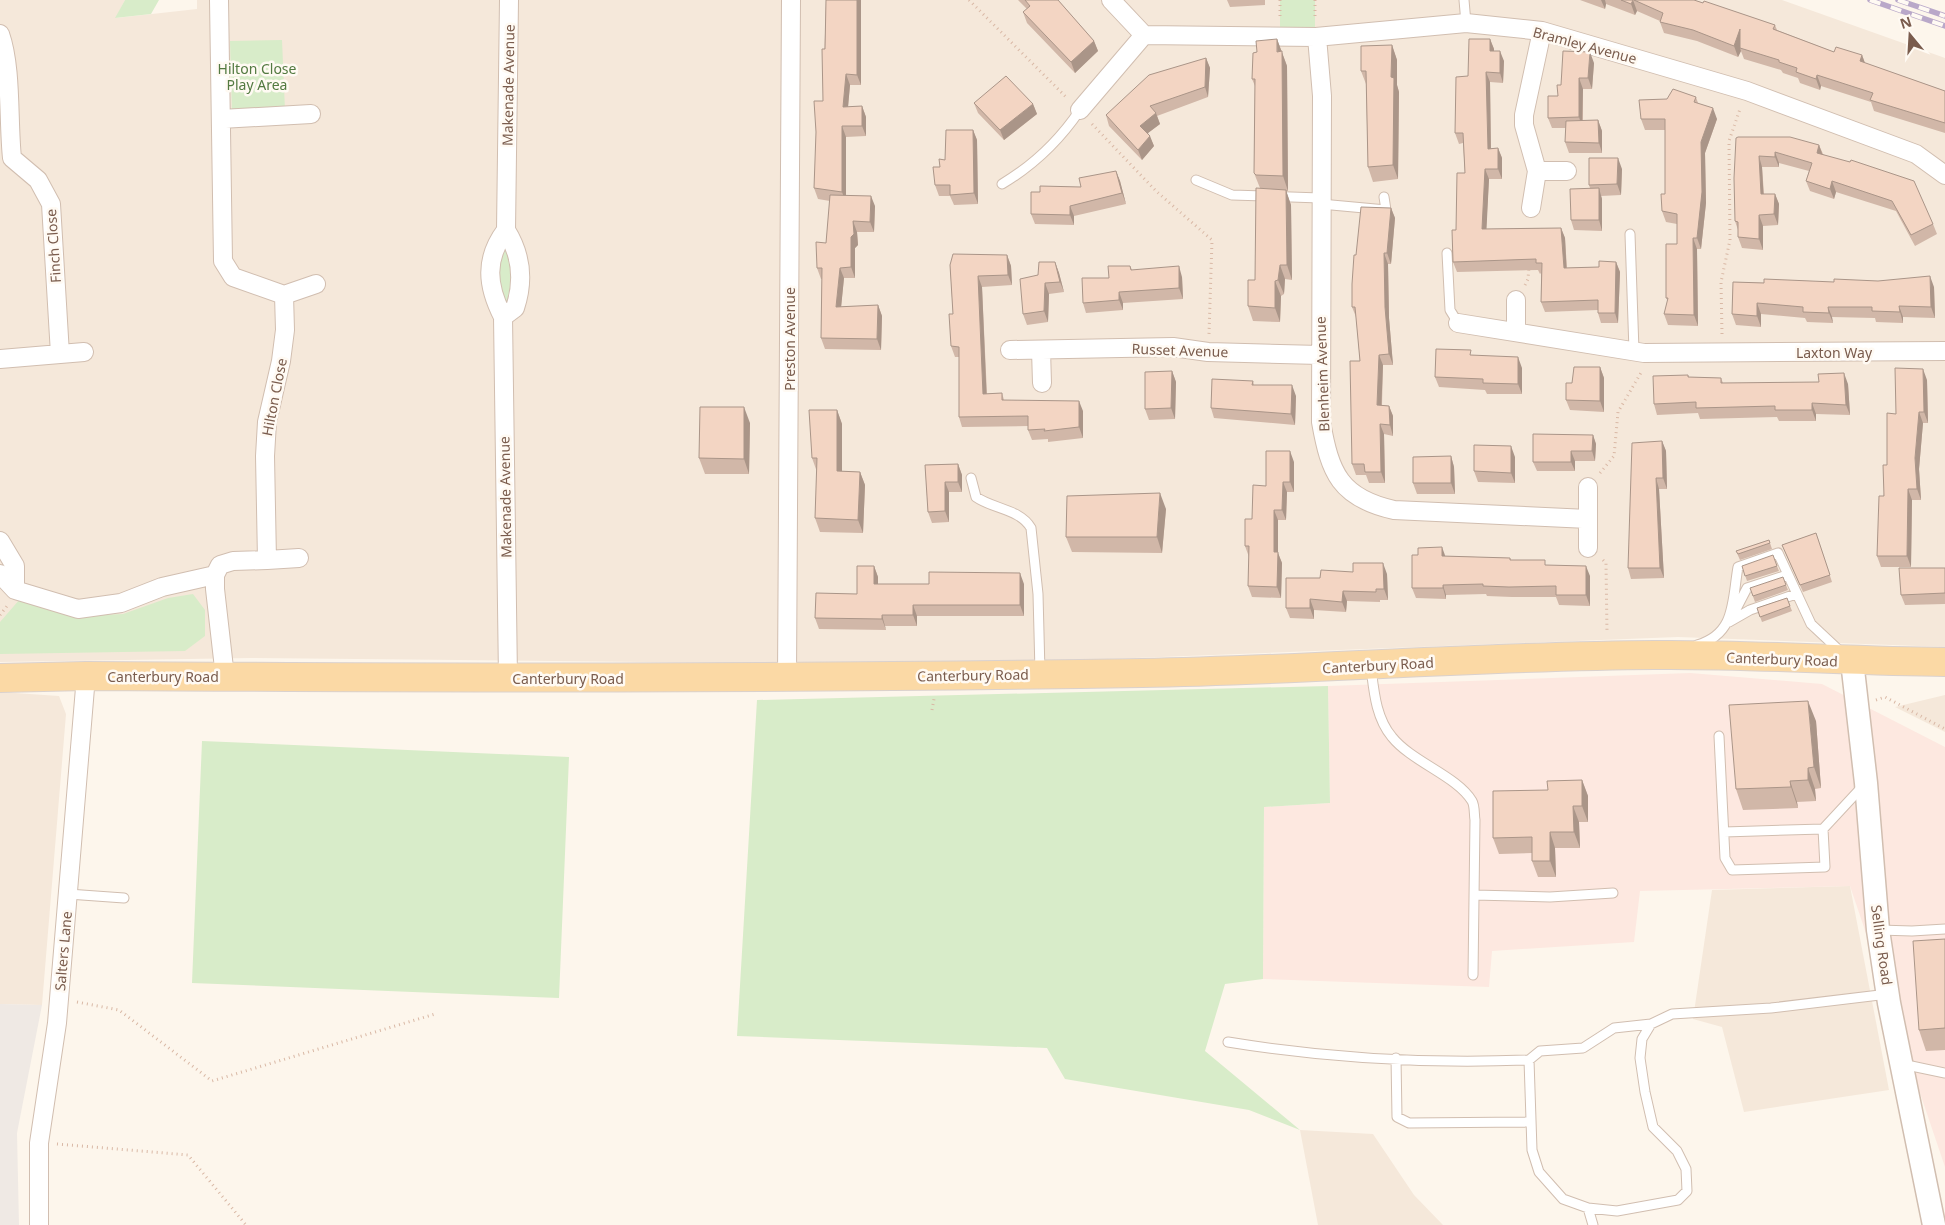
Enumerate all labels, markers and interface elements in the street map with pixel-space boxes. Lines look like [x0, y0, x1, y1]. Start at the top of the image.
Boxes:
north arrow [1885, 10, 1935, 60]
text: N [1897, 11, 1914, 33]
street label: Bramley Avenue [1531, 22, 1639, 68]
street label: Makenade Avenue [497, 24, 519, 146]
park label: Hilton Close Play Area [218, 59, 297, 94]
street label: Finch Close [41, 208, 65, 284]
street label: Preston Avenue [780, 287, 799, 391]
street label: Blenheim Avenue [1310, 316, 1334, 432]
street label: Russet Avenue [1131, 339, 1229, 361]
street label: Laxton Way [1796, 343, 1873, 362]
street label: Hilton Close [257, 356, 291, 438]
street label: Makenade Avenue [494, 436, 516, 558]
street label: Canterbury Road [1726, 648, 1838, 670]
street label: Canterbury Road [1322, 653, 1434, 677]
street label: Canterbury Road [917, 665, 1029, 685]
street label: Canterbury Road [107, 667, 219, 686]
street label: Canterbury Road [512, 669, 624, 688]
street label: Selling Road [1867, 904, 1897, 986]
street label: Salters Lane [50, 910, 76, 992]

